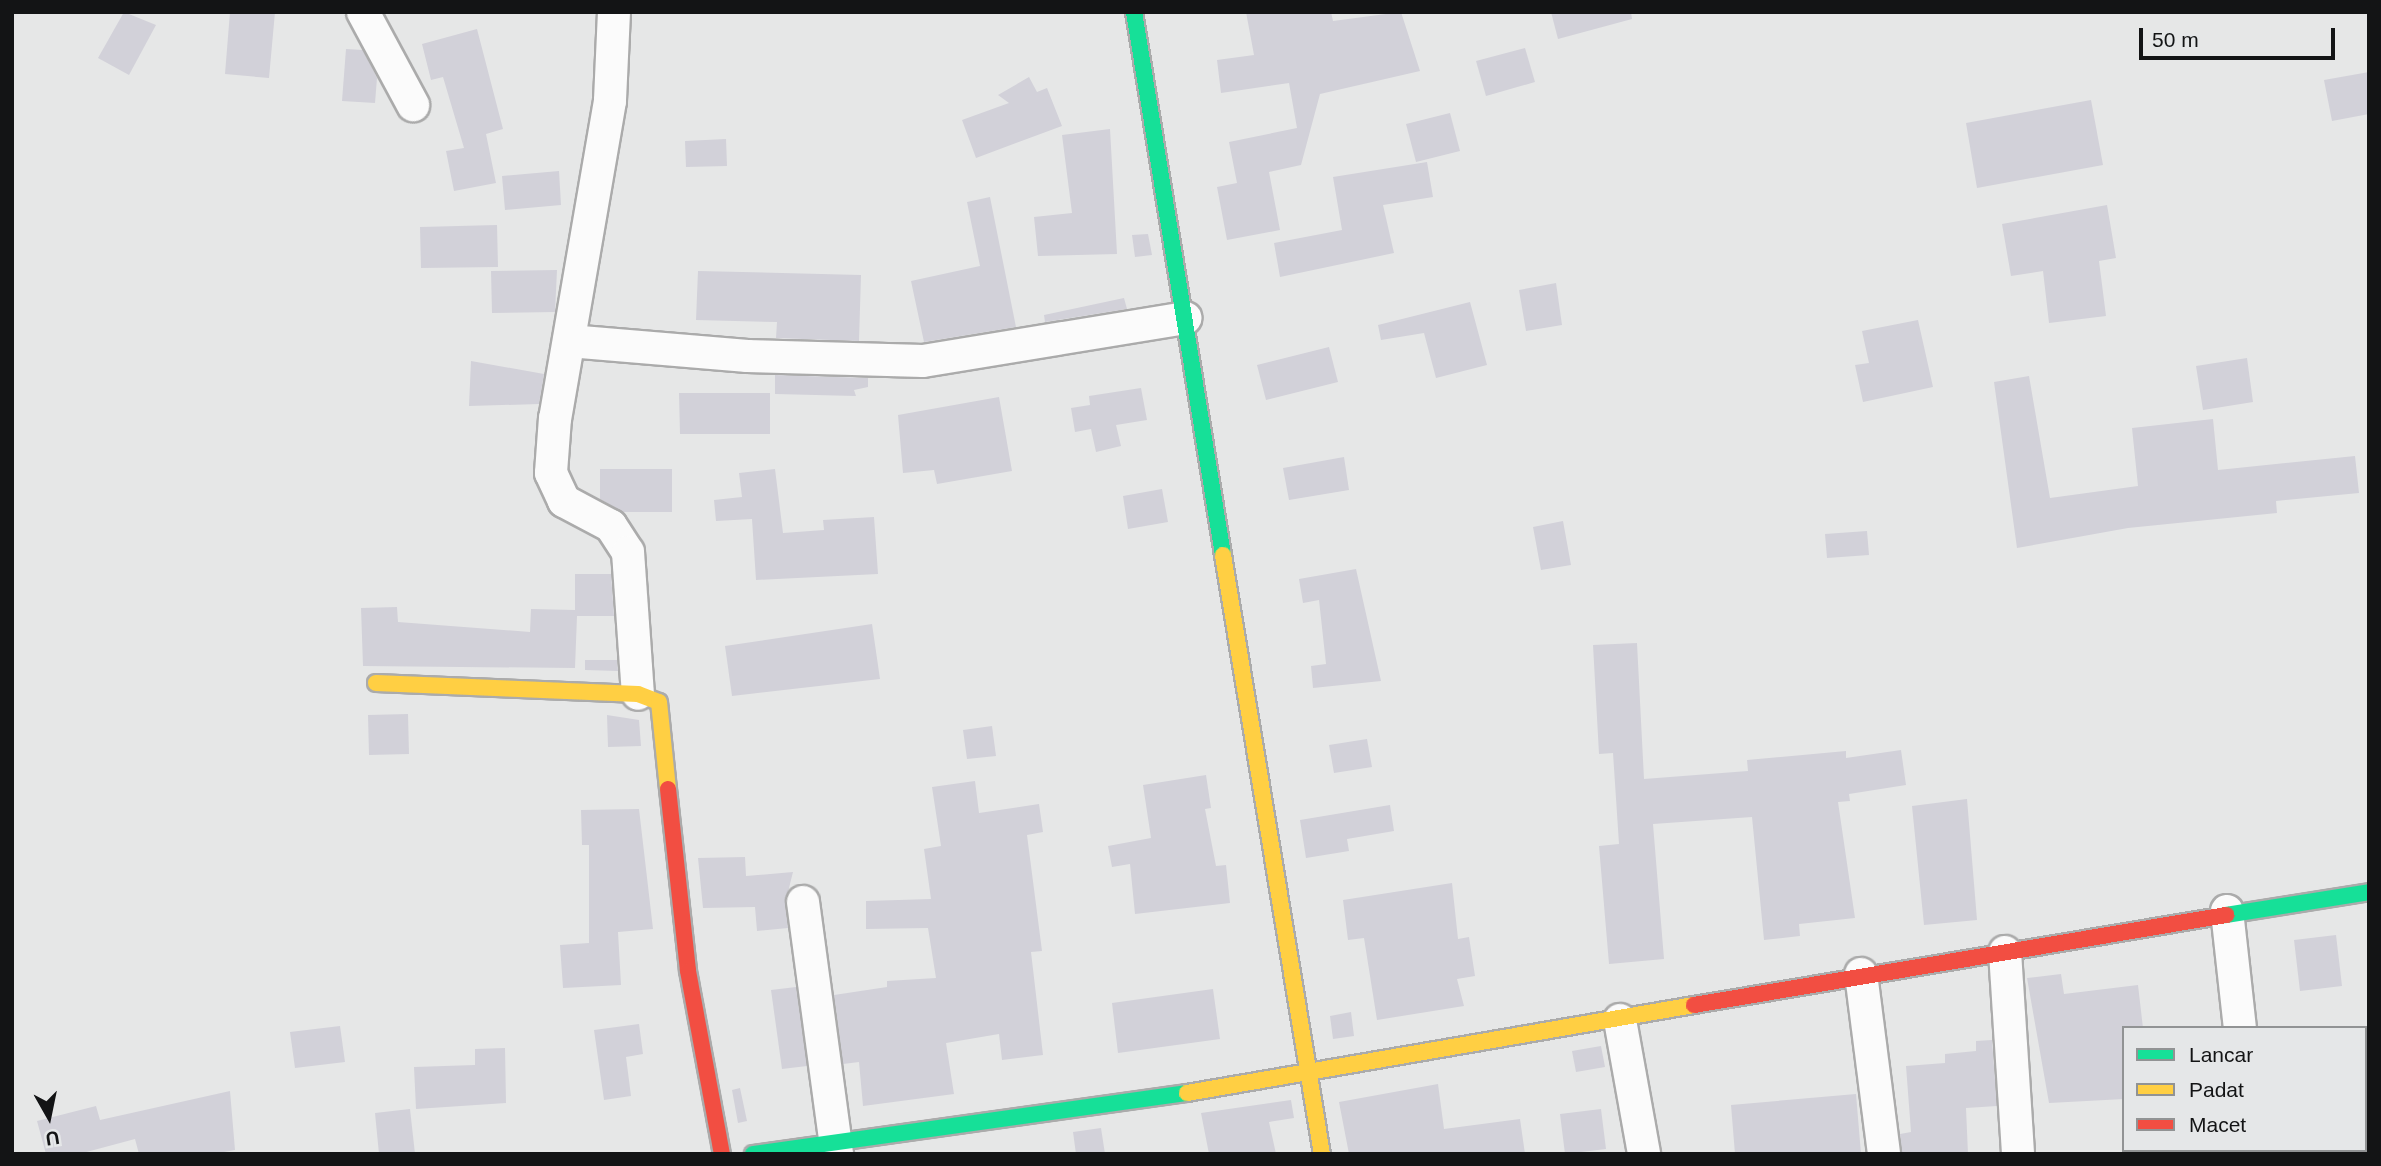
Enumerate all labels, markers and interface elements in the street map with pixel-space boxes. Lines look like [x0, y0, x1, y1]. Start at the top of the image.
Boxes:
scale bar [2143, 14, 2339, 58]
text: 50 m [2152, 28, 2199, 51]
legend [2122, 1026, 2367, 1152]
text: Lancar [2189, 1043, 2253, 1066]
text: Padat [2189, 1078, 2244, 1101]
north arrow [14, 1082, 84, 1152]
text: Macet [2189, 1113, 2246, 1136]
text: U [44, 1127, 61, 1150]

